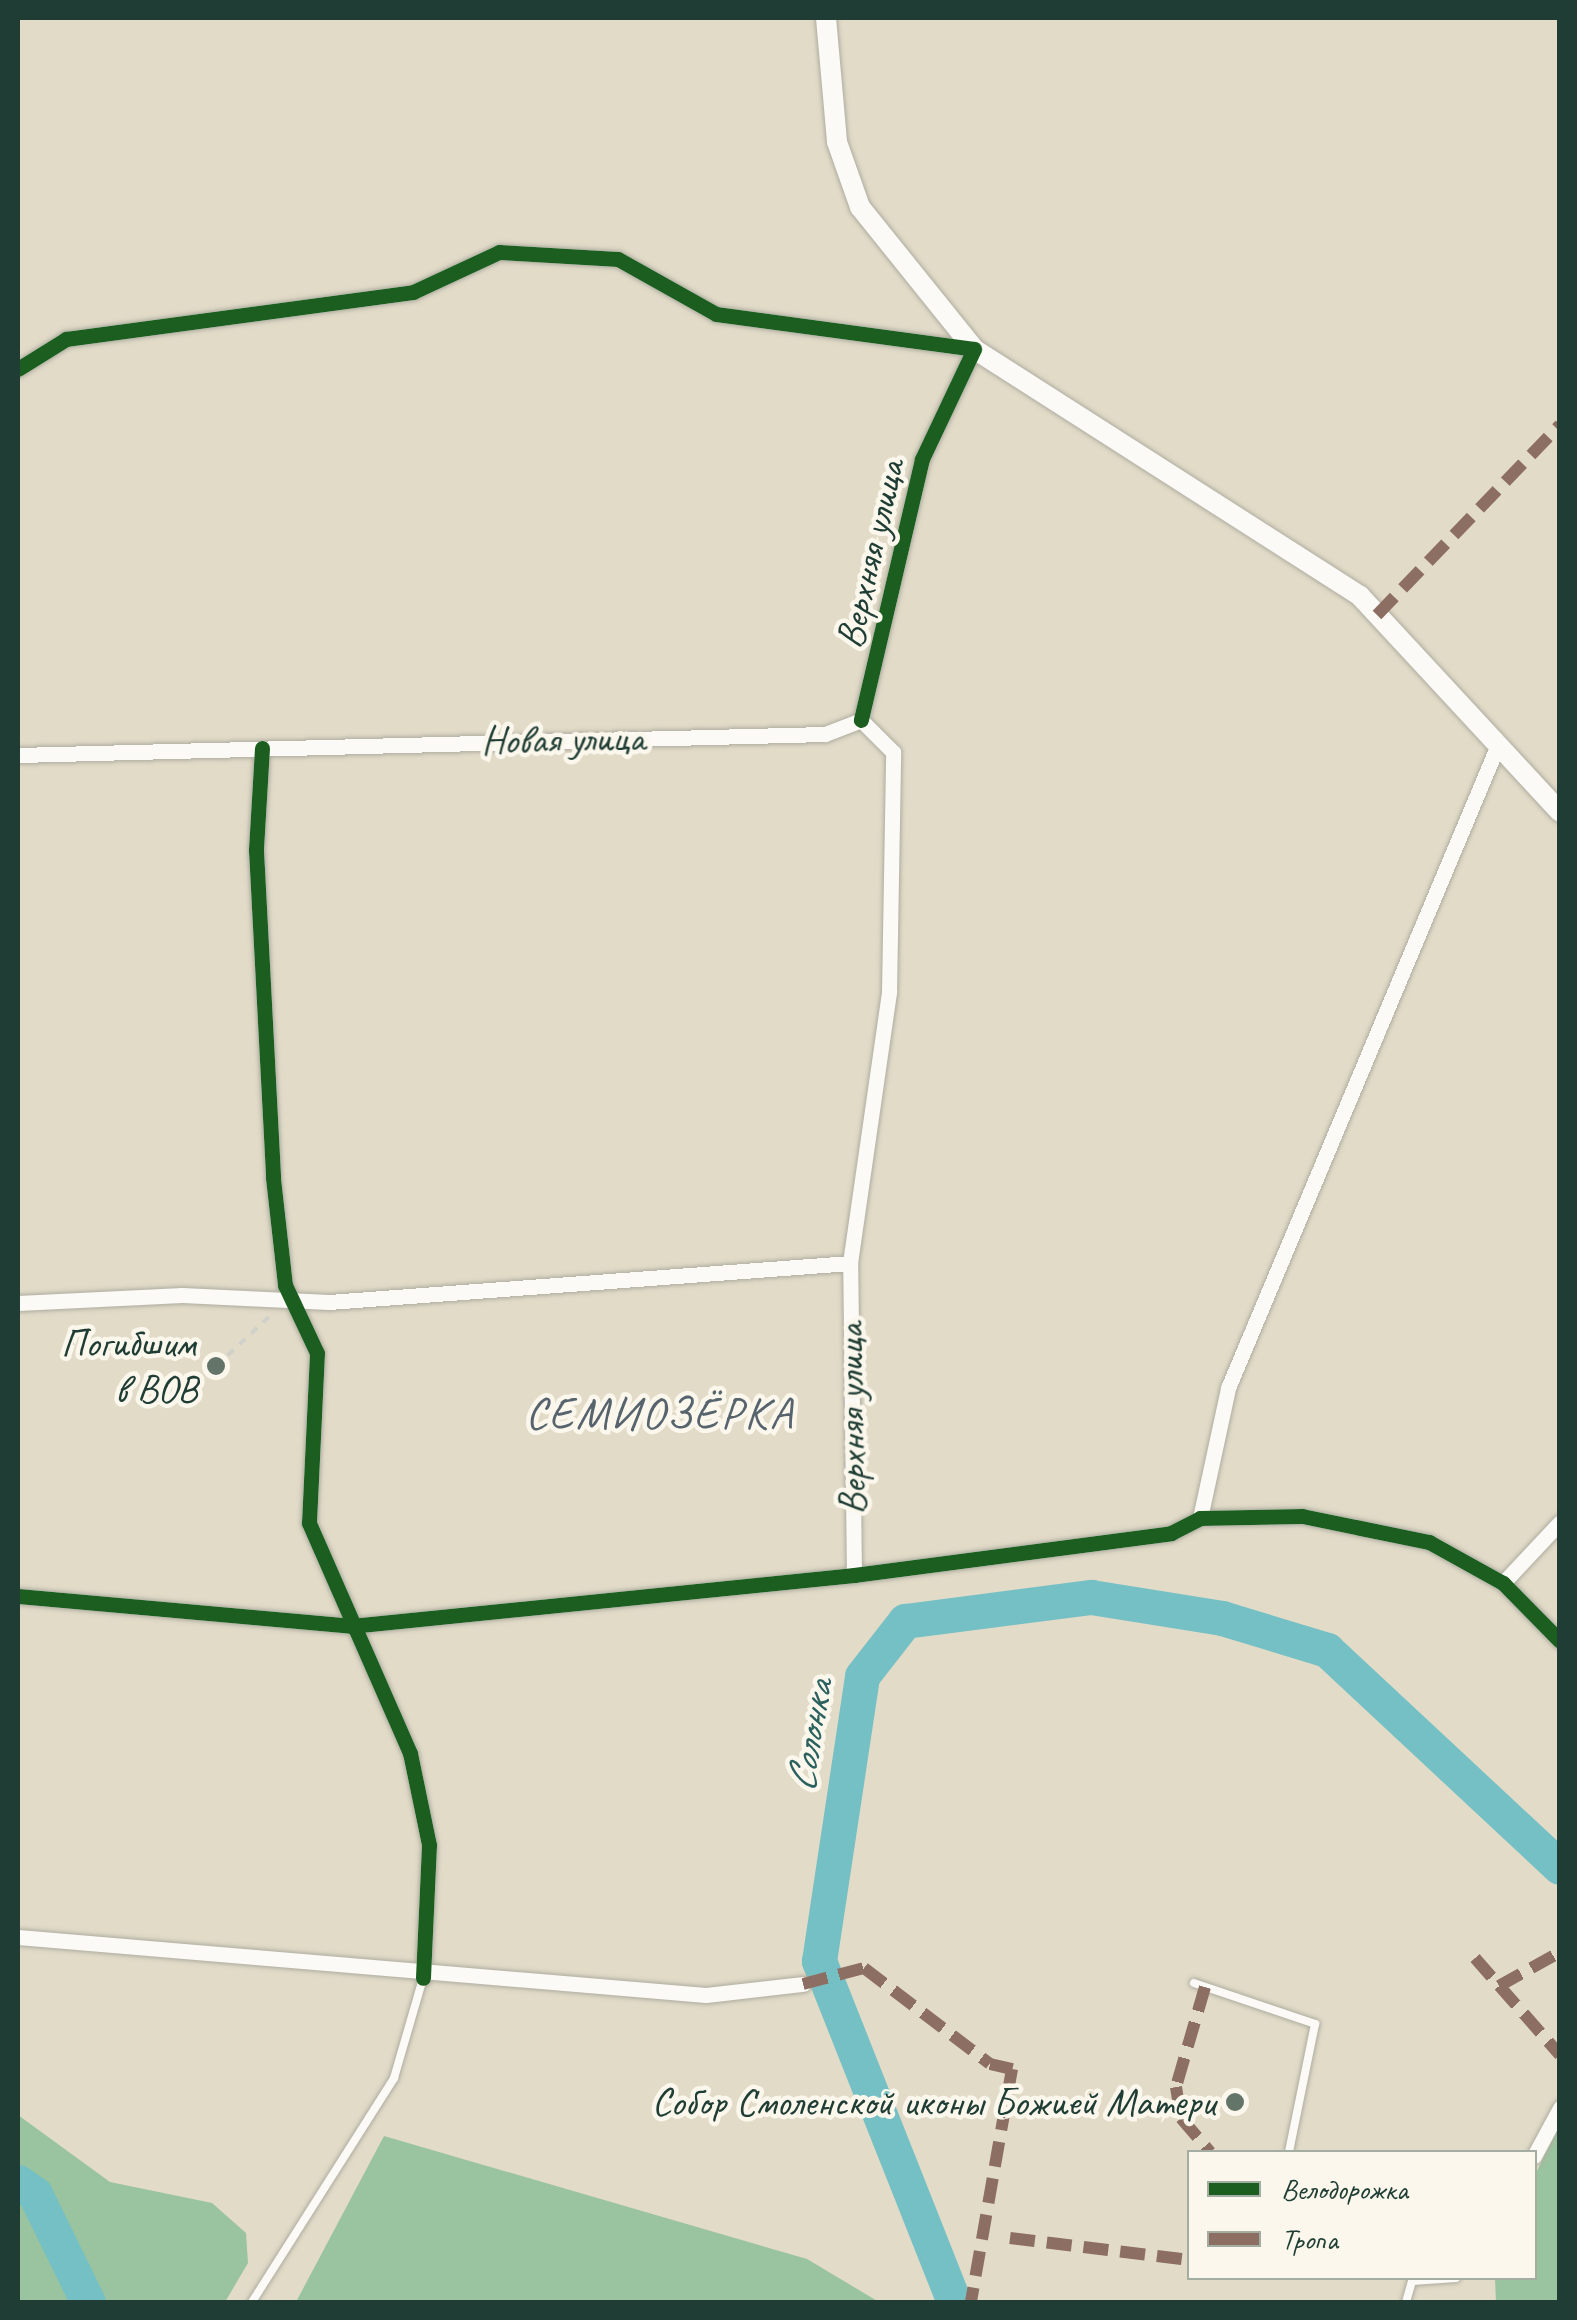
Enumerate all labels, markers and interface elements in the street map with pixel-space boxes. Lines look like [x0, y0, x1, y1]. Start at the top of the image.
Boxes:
street label: Верхняя улица [825, 455, 915, 653]
street label: Новая улица [480, 714, 646, 764]
place label: Погибшим в ВОВ [61, 1319, 196, 1413]
street label: Верхняя улица [825, 1323, 877, 1515]
marker: Погибшим в ВОВ [205, 1355, 227, 1377]
district label: СЕМИОЗЁРКА [526, 1387, 794, 1441]
water label: Солонка [775, 1676, 845, 1796]
place label: Собор Смоленской иконы Божией Матери [654, 2078, 1215, 2126]
marker: Собор Смоленской иконы Божией Матери [1224, 2091, 1246, 2113]
legend [1187, 2150, 1537, 2280]
text: Велодорожка [1281, 2170, 1408, 2208]
text: Тропа [1281, 2220, 1338, 2258]

